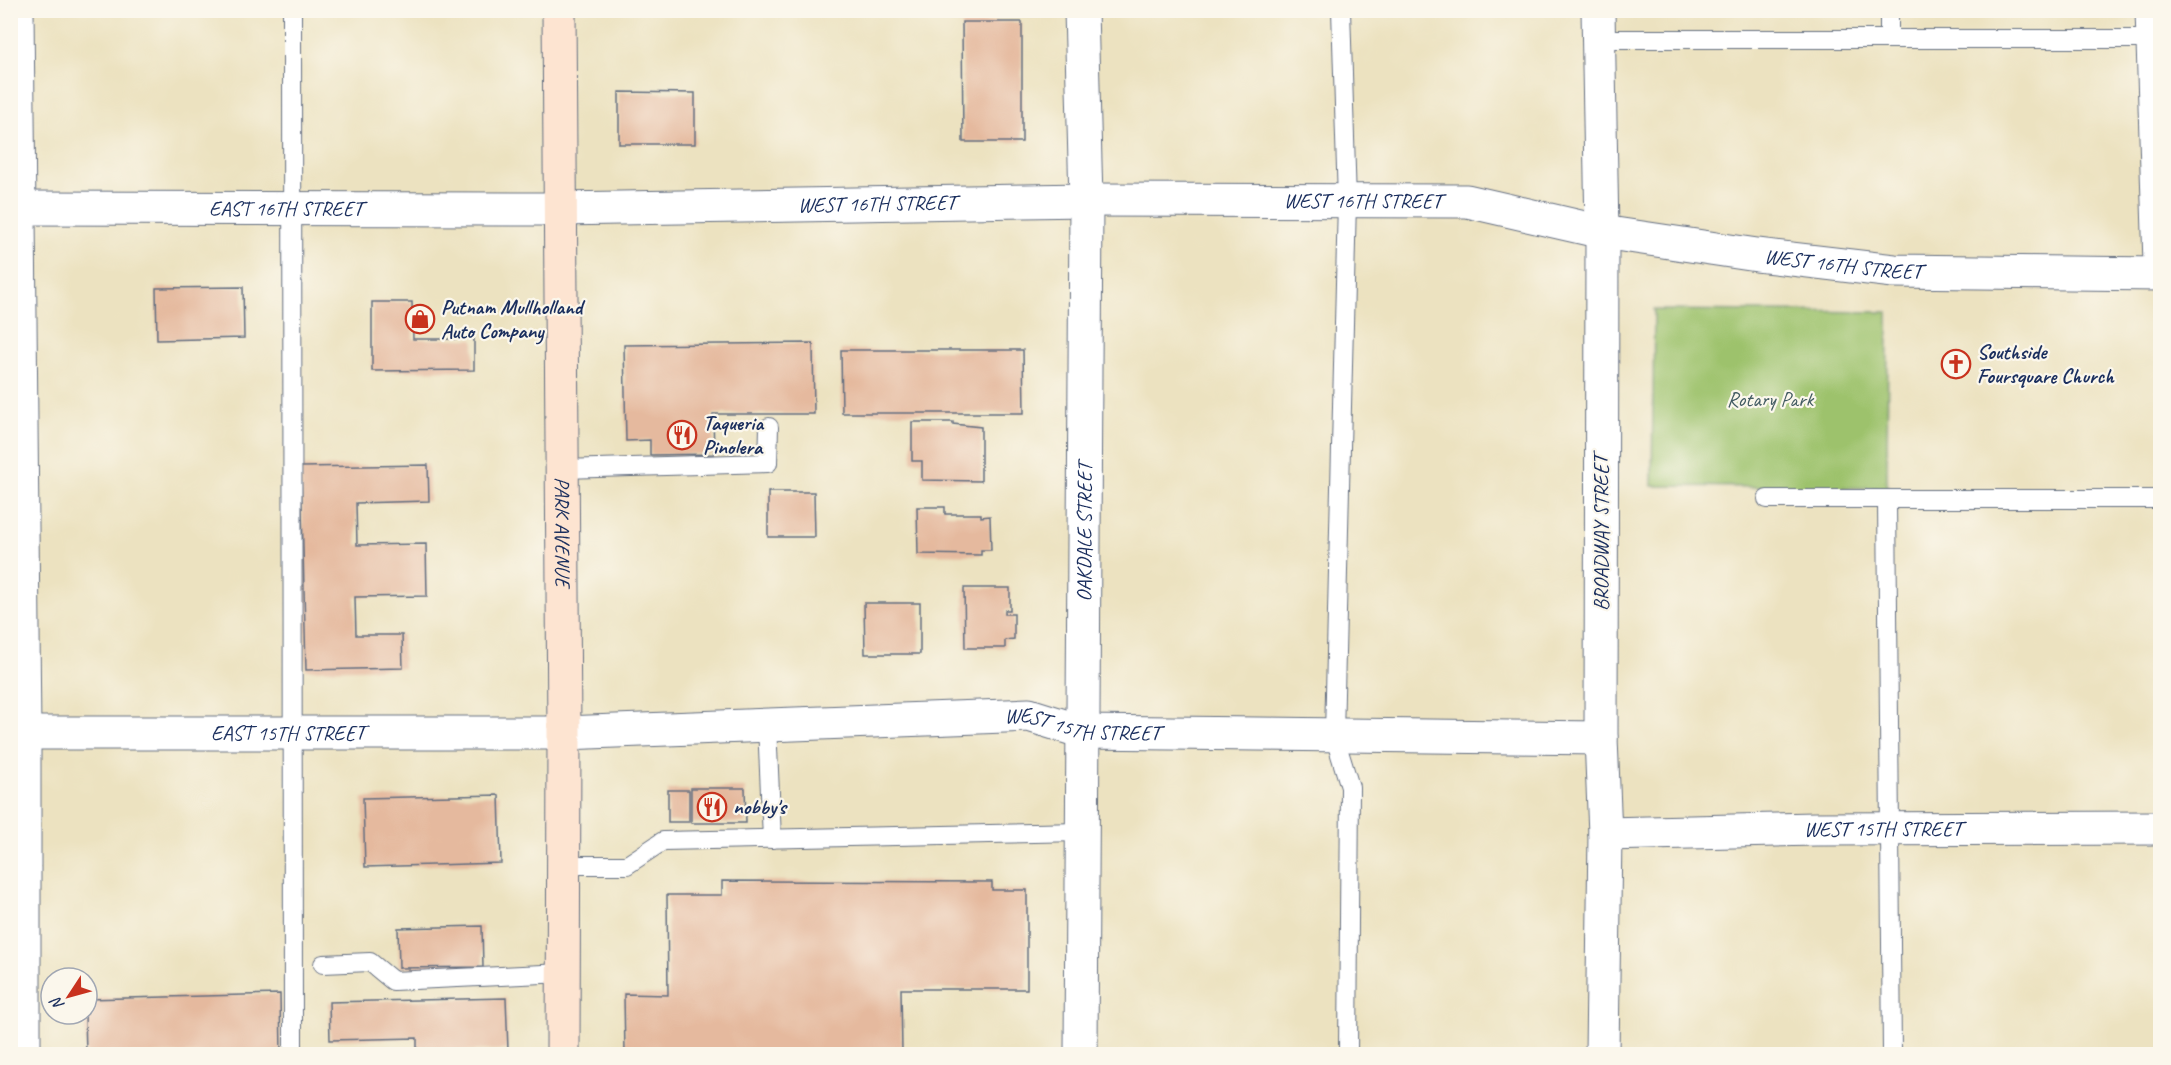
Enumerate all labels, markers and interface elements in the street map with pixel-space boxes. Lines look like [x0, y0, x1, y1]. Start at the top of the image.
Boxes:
street label: WEST 16TH STREET [1284, 188, 1447, 214]
street label: WEST 16TH STREET [798, 189, 962, 218]
street label: EAST 16TH STREET [209, 195, 368, 222]
street label: WEST 16TH STREET [1763, 243, 1927, 284]
place label: Putnam Mullholland Auto Company [441, 294, 586, 345]
shop icon: Putnam Mullholland Auto Company [404, 303, 436, 335]
place label: Southside Foursquare Church [1977, 339, 2115, 389]
church icon: Southside Foursquare Church [1940, 348, 1972, 380]
park label: Rotary Park [1727, 386, 1815, 412]
place label: Taqueria Pinolera [703, 410, 764, 460]
restaurant icon: Taqueria Pinolera [666, 419, 698, 451]
street label: BROADWAY STREET [1588, 450, 1614, 611]
street label: OAKDALE STREET [1071, 458, 1097, 602]
street label: PARK AVENUE [549, 477, 576, 589]
street label: WEST 15TH STREET [1004, 702, 1166, 746]
street label: EAST 15TH STREET [211, 720, 370, 746]
restaurant icon: nobby's [696, 791, 728, 823]
place label: nobby's [733, 794, 789, 820]
street label: WEST 15TH STREET [1804, 816, 1967, 842]
north arrow [39, 966, 99, 1026]
text: N [45, 992, 69, 1014]

